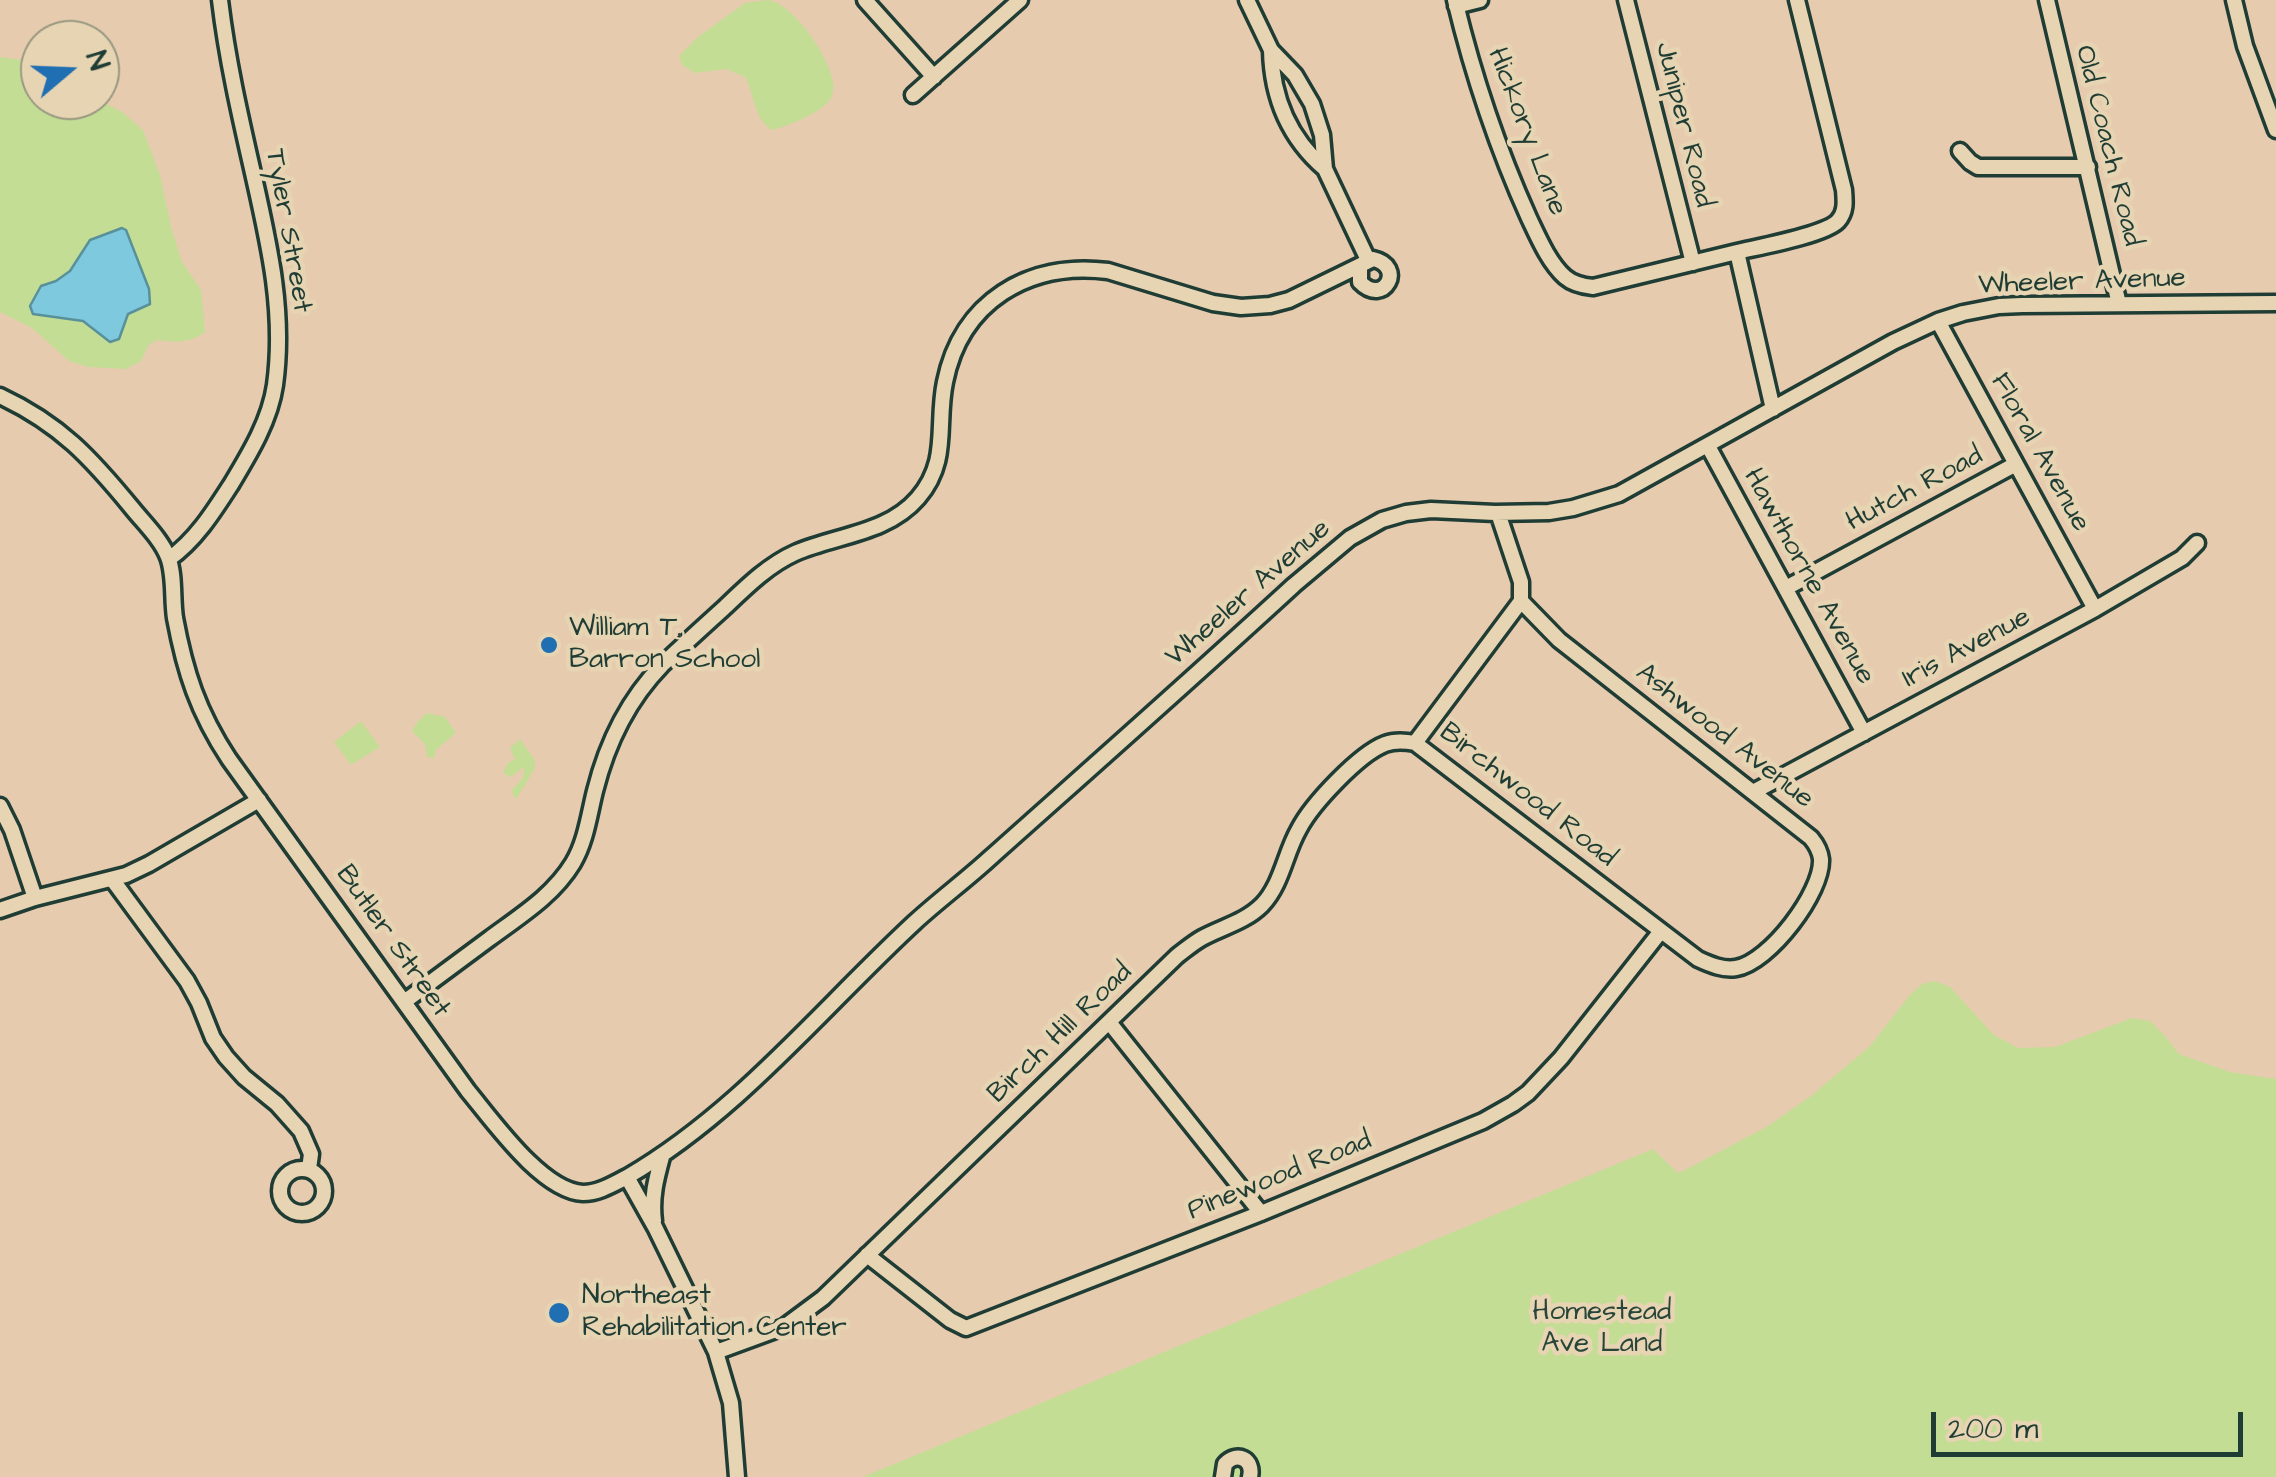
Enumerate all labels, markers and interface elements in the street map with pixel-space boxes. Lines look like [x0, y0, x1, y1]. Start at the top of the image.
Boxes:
north arrow [20, 20, 120, 120]
street label: Juniper Road [1646, 39, 1720, 211]
street label: Old Coach Road [2066, 42, 2148, 250]
street label: Hickory Lane [1479, 44, 1573, 220]
text: N [76, 46, 118, 75]
street label: Tyler Street [256, 147, 318, 315]
street label: Wheeler Avenue [1978, 263, 2186, 303]
street label: Floral Avenue [1982, 368, 2096, 538]
street label: Hutch Road [1841, 440, 1989, 540]
street label: Hawthorne Avenue [1735, 463, 1881, 691]
street label: Wheeler Avenue [1160, 513, 1338, 675]
street label: Iris Avenue [1897, 601, 2037, 697]
place label: William T. Barron School [569, 612, 760, 678]
marker: William T. Barron School [538, 634, 560, 656]
street label: Ashwood Avenue [1628, 657, 1820, 817]
street label: Birchwood Road [1432, 717, 1622, 875]
street label: Butler Street [327, 859, 457, 1025]
street label: Birch Hill Road [982, 957, 1140, 1111]
street label: Pinewood Road [1183, 1125, 1377, 1229]
place label: Northeast Rehabilitation Center [582, 1280, 847, 1346]
park label: Homestead Ave Land [1533, 1296, 1671, 1362]
marker: Northeast Rehabilitation Center [546, 1300, 572, 1326]
scale bar [1936, 1392, 2248, 1454]
text: 200 m [1948, 1408, 2038, 1450]

